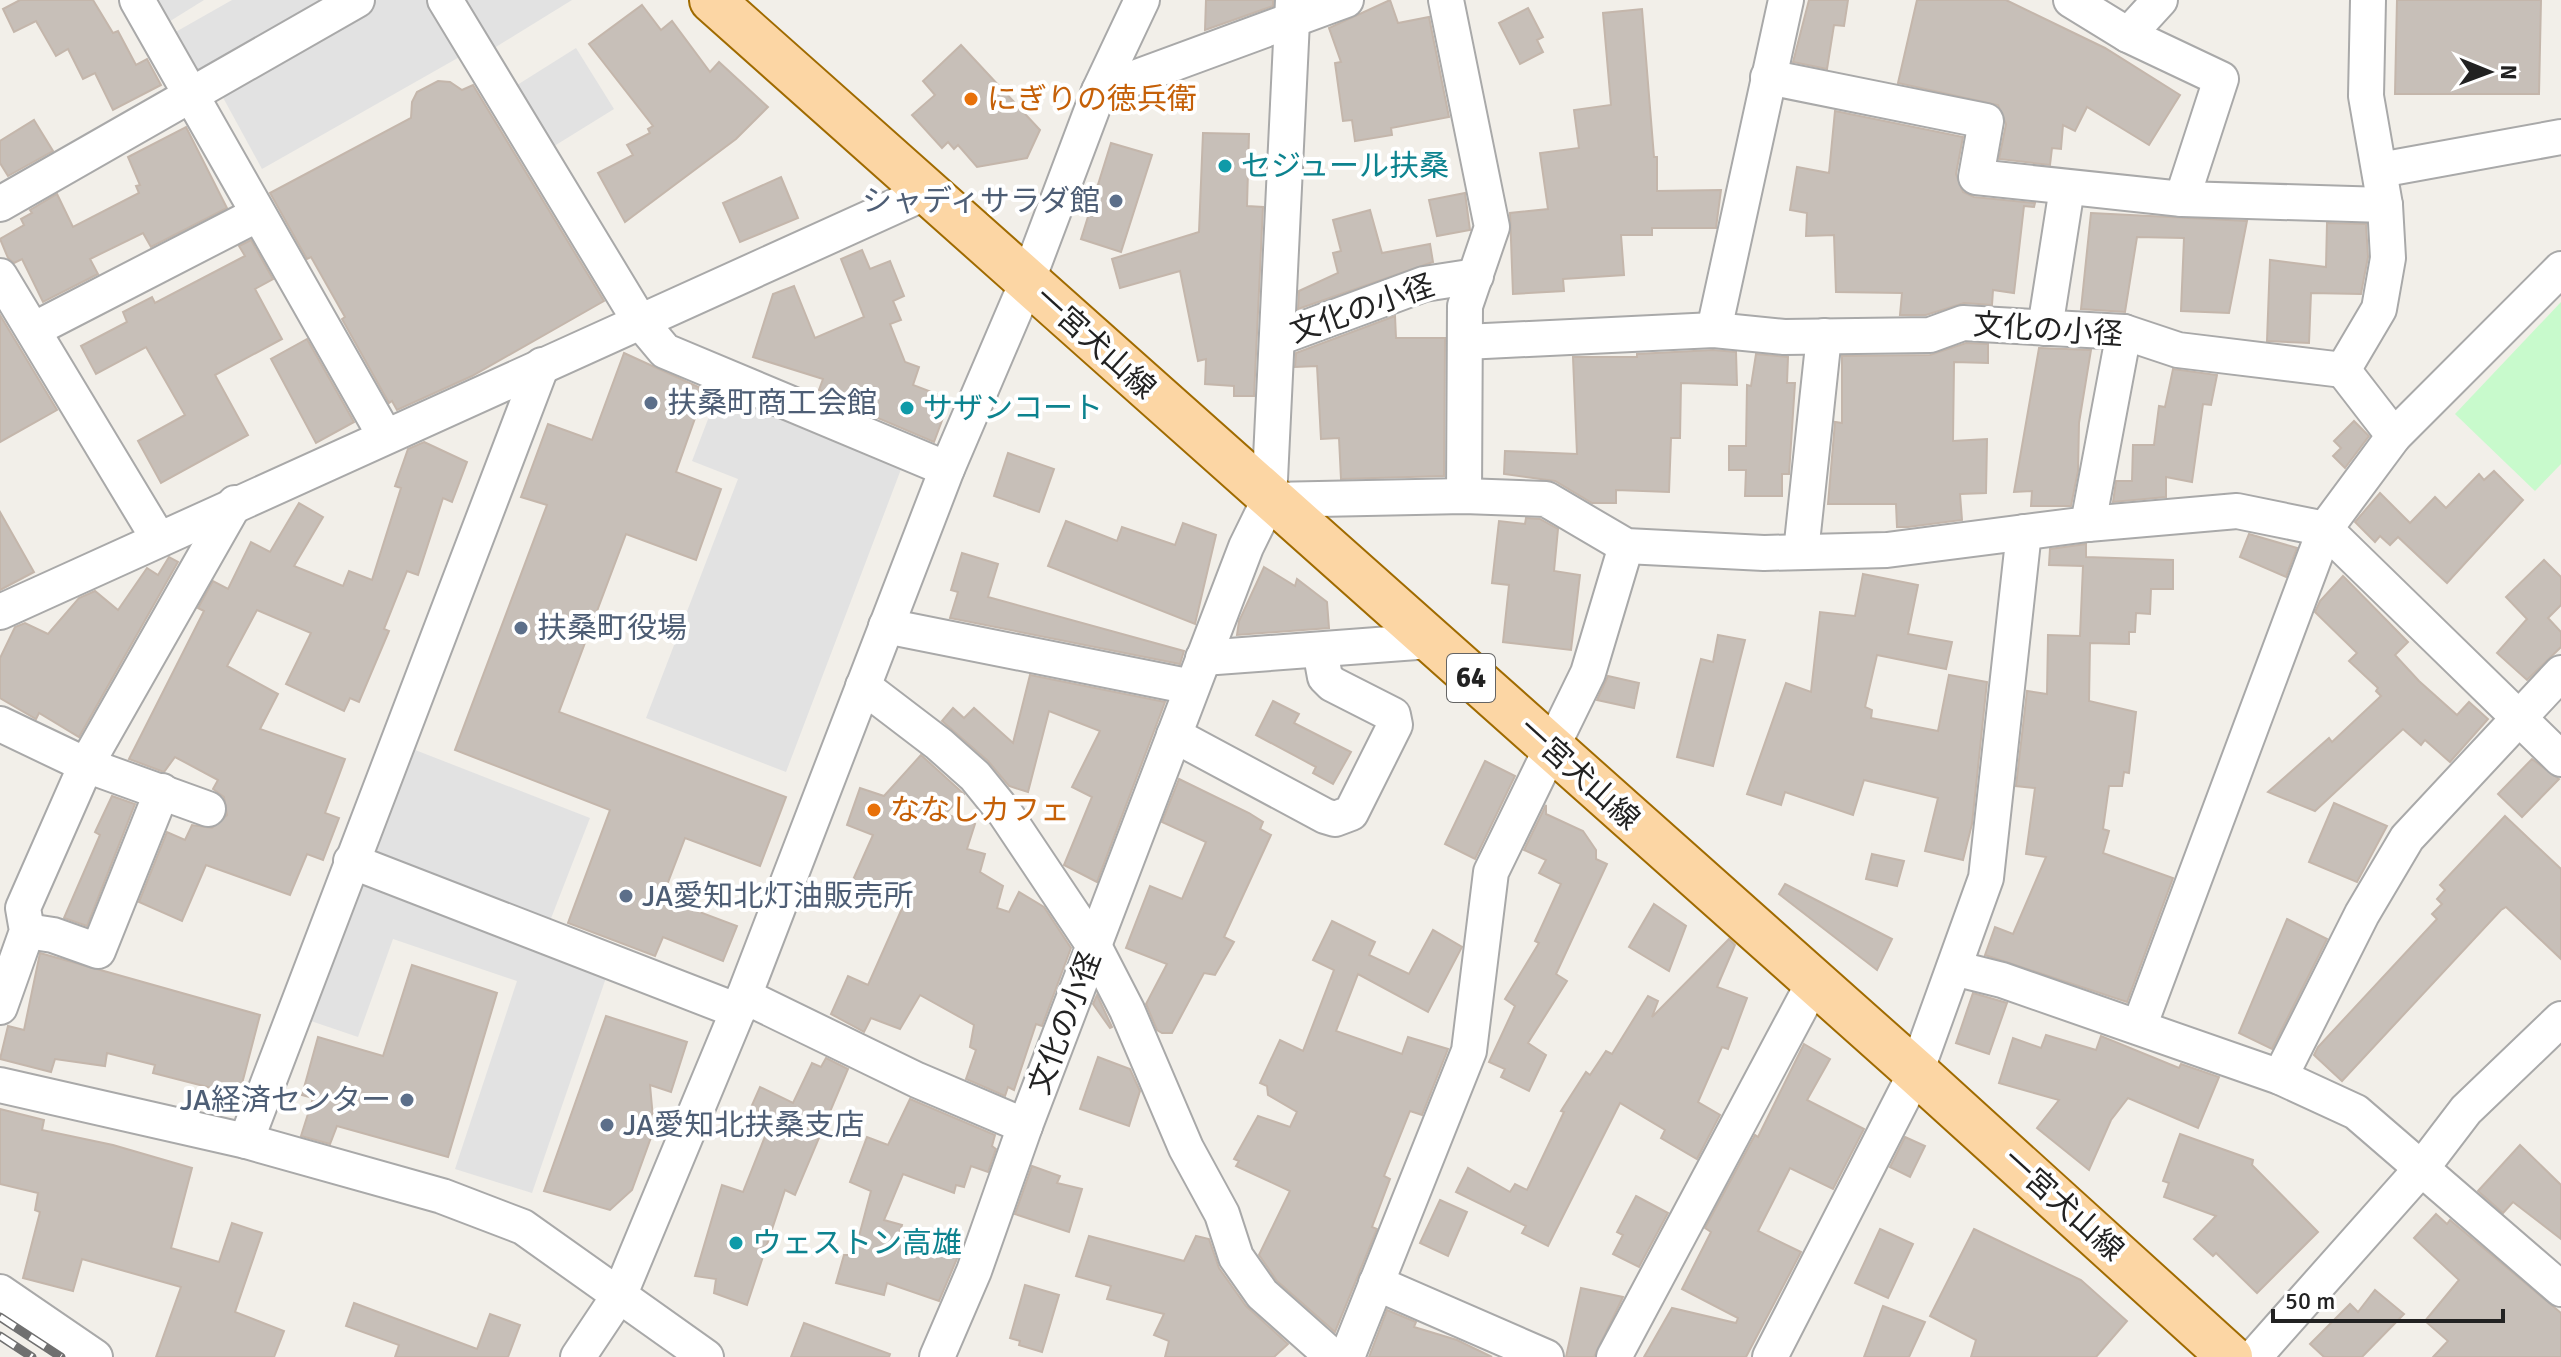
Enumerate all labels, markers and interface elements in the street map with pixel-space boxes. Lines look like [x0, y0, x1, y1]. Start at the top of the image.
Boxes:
north arrow [2449, 32, 2529, 112]
text: N [2495, 64, 2522, 80]
place label: にぎりの徳兵衛 [987, 81, 1197, 118]
marker: にぎりの徳兵衛 [962, 90, 980, 108]
place label: セジュール扶桑 [1241, 148, 1449, 185]
marker: セジュール扶桑 [1216, 157, 1234, 175]
place label: シャディサラダ館 [862, 183, 1100, 220]
marker: シャディサラダ館 [1107, 192, 1125, 210]
street label: 文化の小径 [1285, 267, 1439, 351]
street label: 一宮犬山線 [1027, 279, 1163, 407]
street label: 文化の小径 [1972, 306, 2124, 354]
place label: 扶桑町商工会館 [667, 385, 877, 422]
place label: サザンコート [923, 390, 1103, 427]
marker: 扶桑町商工会館 [642, 394, 660, 412]
marker: サザンコート [898, 399, 916, 417]
place label: 扶桑町役場 [537, 610, 687, 647]
marker: 扶桑町役場 [512, 619, 530, 637]
road number: 64 [1447, 654, 1495, 702]
street label: 一宮犬山線 [1511, 710, 1647, 838]
place label: ななしカフェ [890, 792, 1070, 829]
marker: ななしカフェ [865, 801, 883, 819]
place label: JA愛知北灯油販売所 [642, 878, 913, 915]
marker: JA愛知北灯油販売所 [617, 887, 635, 905]
street label: 文化の小径 [1021, 946, 1109, 1100]
place label: JA経済センター [180, 1082, 391, 1119]
marker: JA経済センター [398, 1091, 416, 1109]
place label: JA愛知北扶桑支店 [623, 1107, 864, 1144]
marker: JA愛知北扶桑支店 [598, 1116, 616, 1134]
street label: 一宮犬山線 [1995, 1141, 2131, 1269]
place label: ウェストン高雄 [752, 1225, 962, 1262]
marker: ウェストン高雄 [727, 1234, 745, 1252]
scale bar [2273, 1273, 2503, 1323]
text: 50 m [2285, 1286, 2335, 1316]

